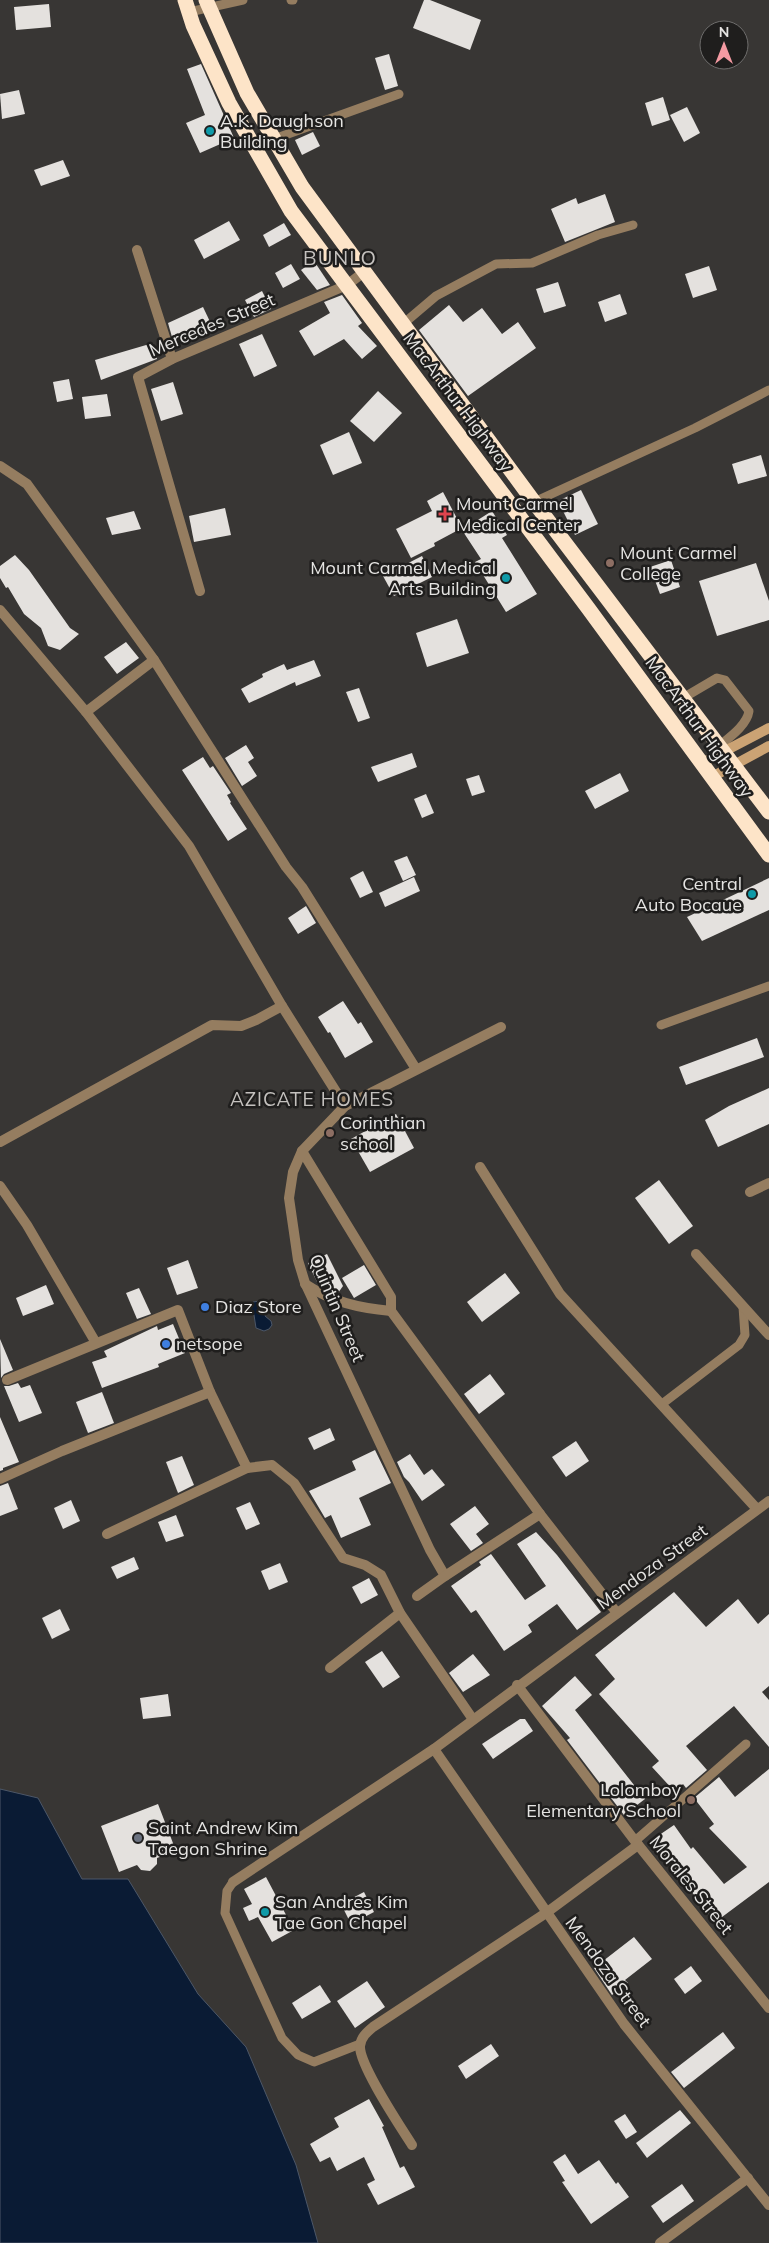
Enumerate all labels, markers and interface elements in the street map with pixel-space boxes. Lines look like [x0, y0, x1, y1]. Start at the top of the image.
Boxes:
north arrow [699, 20, 749, 70]
text: N [719, 23, 729, 41]
place label: A.K. Daughson Building [220, 109, 344, 153]
marker: A.K. Daughson Building [204, 125, 216, 137]
district label: BUNLO [303, 245, 377, 270]
street label: Mercedes Street [146, 288, 278, 361]
street label: MacArthur Highway [398, 327, 519, 476]
place label: Mount Carmel Medical Center [456, 492, 580, 536]
marker: Mount Carmel Medical Center [438, 507, 452, 521]
place label: Mount Carmel College [620, 541, 737, 585]
place label: Mount Carmel Medical Arts Building [310, 556, 496, 600]
marker: Mount Carmel College [604, 557, 616, 569]
marker: Mount Carmel Medical Arts Building [500, 572, 512, 584]
street label: MacArthur Highway [640, 652, 759, 802]
place label: Central Auto Bocaue [635, 872, 742, 916]
marker: Central Auto Bocaue [746, 888, 758, 900]
district label: AZICATE HOMES [230, 1087, 394, 1111]
place label: Corinthian school [340, 1111, 426, 1155]
marker: Corinthian school [324, 1127, 336, 1139]
street label: Quintin Street [304, 1251, 370, 1365]
place label: Diaz Store [215, 1295, 301, 1318]
marker: Diaz Store [199, 1301, 211, 1313]
place label: netsope [176, 1332, 242, 1355]
marker: netsope [160, 1338, 172, 1350]
street label: Mendoza Street [592, 1519, 712, 1614]
place label: Lolomboy Elementary School [526, 1778, 681, 1822]
marker: Lolomboy Elementary School [685, 1794, 697, 1806]
place label: Saint Andrew Kim Taegon Shrine [148, 1816, 298, 1860]
street label: Morales Street [645, 1831, 738, 1939]
marker: Saint Andrew Kim Taegon Shrine [132, 1832, 144, 1844]
place label: San Andres Kim Tae Gon Chapel [275, 1890, 408, 1934]
marker: San Andres Kim Tae Gon Chapel [259, 1906, 271, 1918]
street label: Mendoza Street [561, 1912, 656, 2032]

